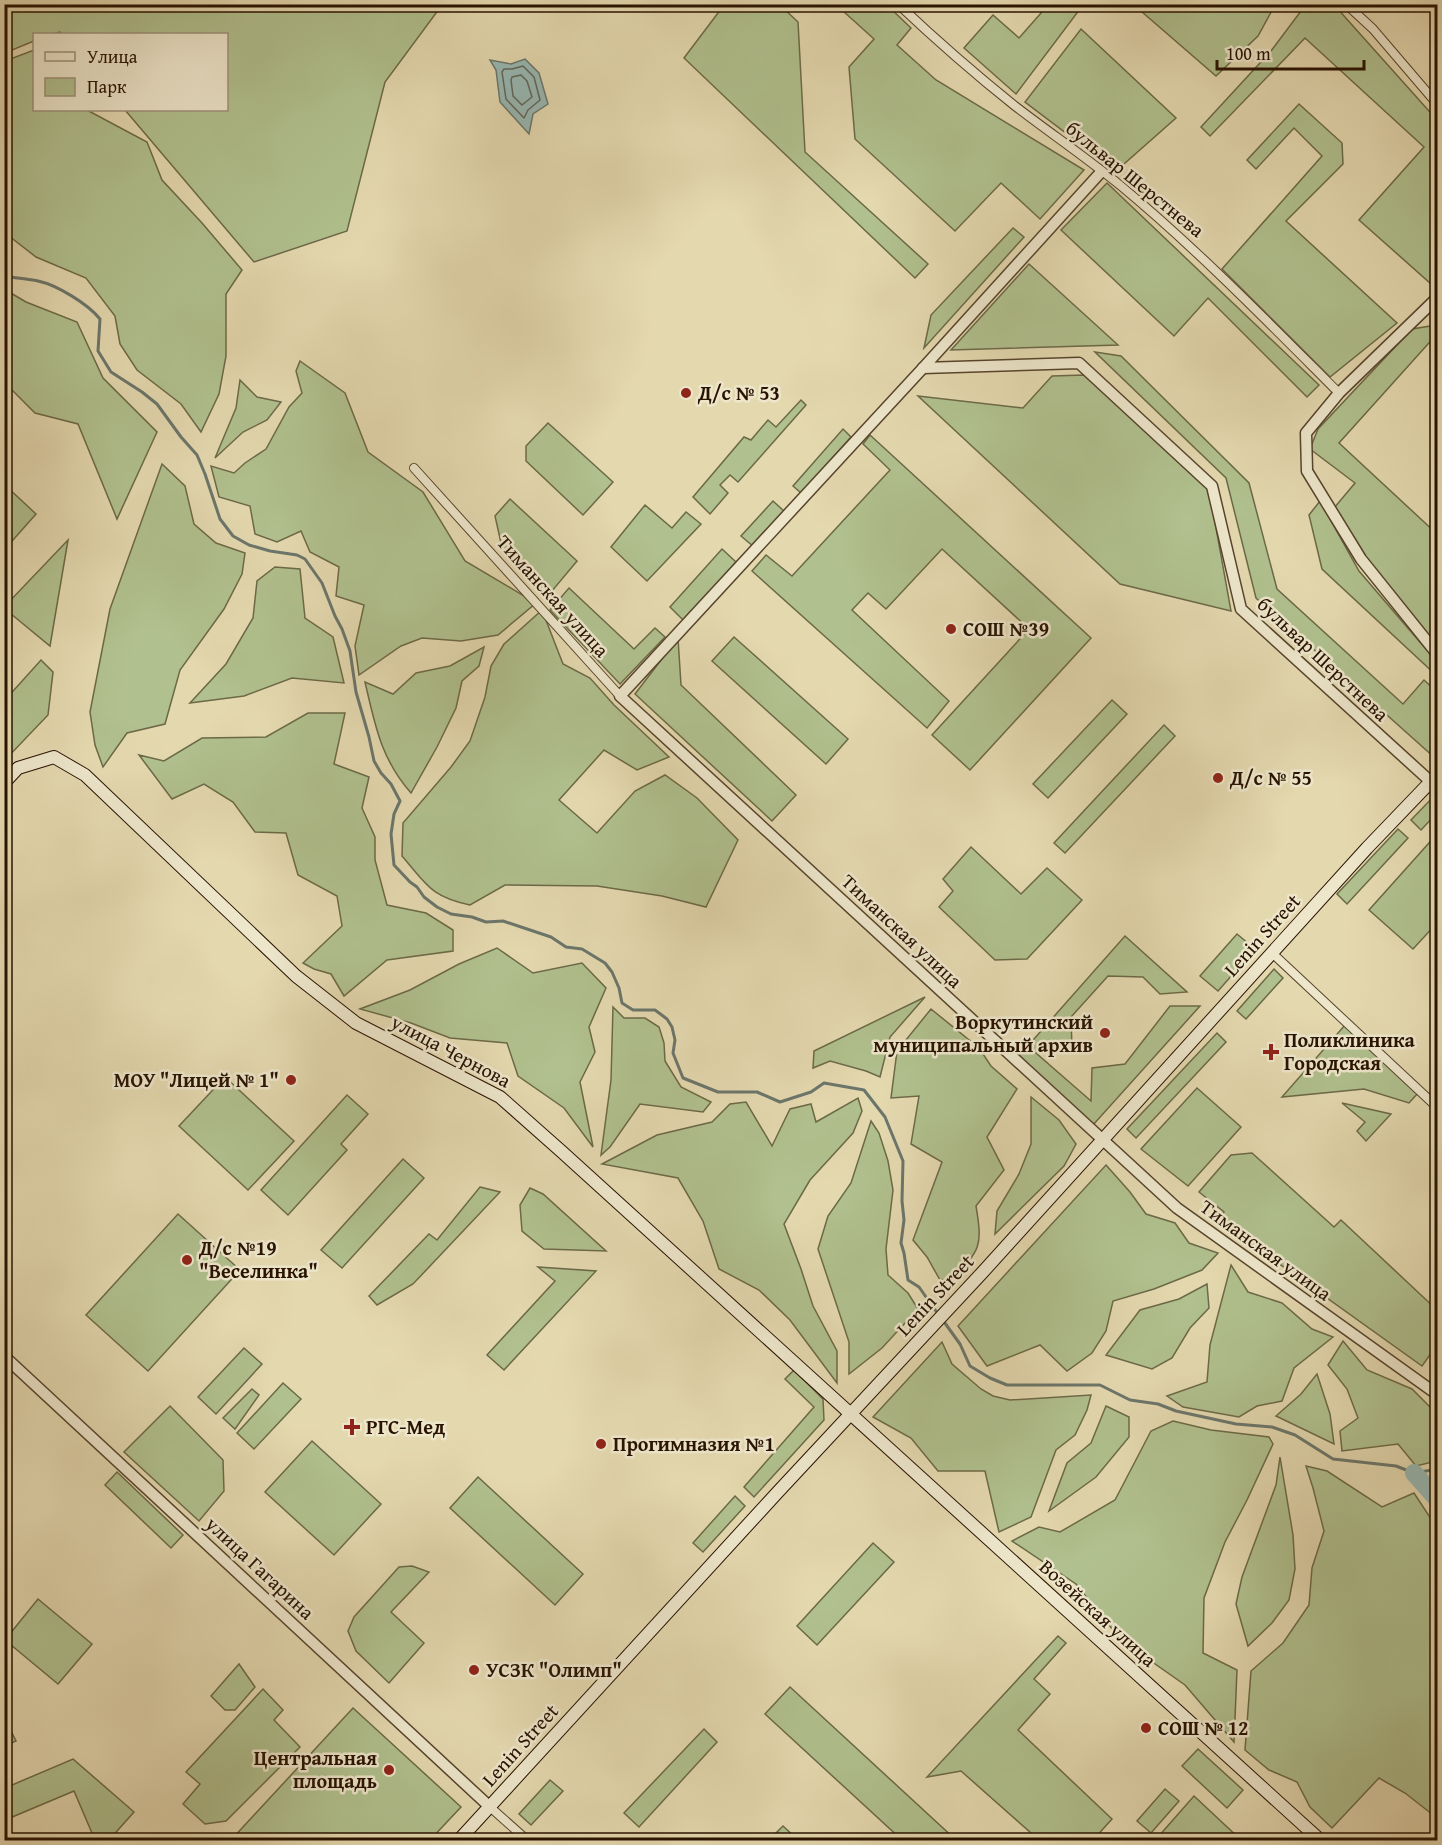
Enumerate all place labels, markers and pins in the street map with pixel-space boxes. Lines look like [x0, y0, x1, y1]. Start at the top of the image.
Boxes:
place label: Д/с № 53 [697, 378, 780, 407]
marker: Д/с № 53 [679, 386, 693, 400]
place label: СОШ №39 [963, 614, 1049, 643]
marker: СОШ №39 [944, 622, 958, 636]
place label: Д/с № 55 [1229, 763, 1312, 792]
marker: Д/с № 55 [1211, 771, 1225, 785]
place label: Воркутинский муниципальный архив [873, 1007, 1093, 1059]
place label: Поликлиника Городская [1284, 1025, 1415, 1077]
marker: Воркутинский муниципальный архив [1098, 1026, 1112, 1040]
marker: Поликлиника Городская [1262, 1043, 1280, 1061]
place label: МОУ "Лицей № 1" [114, 1065, 279, 1094]
marker: МОУ "Лицей № 1" [284, 1073, 298, 1087]
place label: Д/с №19 "Веселинка" [198, 1233, 318, 1285]
marker: Д/с №19 "Веселинка" [180, 1253, 194, 1267]
place label: РГС-Мед [366, 1412, 445, 1441]
marker: РГС-Мед [343, 1418, 361, 1436]
place label: Прогимназия №1 [613, 1429, 775, 1458]
marker: Прогимназия №1 [594, 1437, 608, 1451]
place label: УСЗК "Олимп" [486, 1655, 622, 1684]
marker: УСЗК "Олимп" [467, 1663, 481, 1677]
place label: СОШ № 12 [1158, 1713, 1248, 1742]
marker: СОШ № 12 [1139, 1721, 1153, 1735]
place label: Центральная площадь [254, 1743, 377, 1795]
marker: Центральная площадь [382, 1763, 396, 1777]

